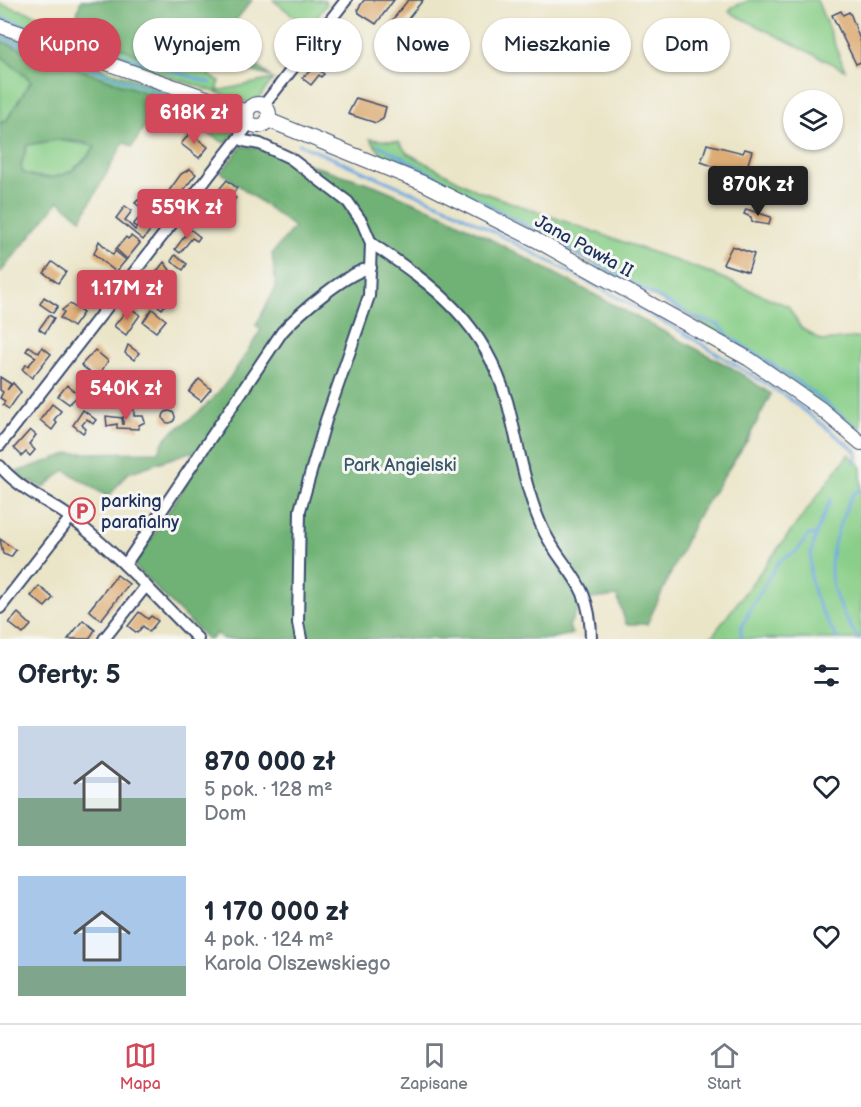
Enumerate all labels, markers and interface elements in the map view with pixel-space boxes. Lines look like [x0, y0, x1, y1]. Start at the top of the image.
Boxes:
chip: Kupno [18, 18, 121, 72]
chip: Wynajem [133, 18, 262, 72]
chip: Filtry [274, 18, 362, 72]
chip: Nowe [374, 18, 470, 72]
chip: Mieszkanie [482, 18, 631, 72]
chip: Dom [643, 18, 730, 72]
map controls [783, 90, 843, 150]
button: layers [783, 90, 843, 150]
pin: 618K zł [139, 94, 249, 145]
text: 618K zł [159, 101, 229, 125]
pin: 870K zł [703, 166, 813, 217]
text: 870K zł [722, 173, 794, 197]
pin: 559K zł [132, 189, 242, 240]
text: 559K zł [151, 196, 223, 220]
street label: Jana Pawła II [531, 211, 637, 282]
pin: 1.17M zł [65, 270, 189, 321]
text: 1.17M zł [91, 277, 163, 301]
pin: 540K zł [71, 370, 181, 421]
text: 540K zł [90, 377, 162, 401]
park label: Park Angielski [343, 455, 457, 476]
place label: parking parafialny [101, 491, 180, 533]
parking icon: parking parafialny [67, 496, 97, 526]
icon: filters [810, 659, 843, 692]
text: Oferty: 5 [18, 660, 121, 691]
text: 870 000 zł [204, 747, 336, 778]
icon: home [66, 750, 138, 822]
icon: heart [810, 770, 843, 803]
text: 5 pok. · 128 m² [204, 778, 333, 802]
text: Dom [204, 802, 246, 826]
text: 1 170 000 zł [204, 897, 349, 928]
icon: home [66, 900, 138, 972]
icon: heart [810, 920, 843, 953]
text: 4 pok. · 124 m² [204, 928, 334, 952]
text: Karola Olszewskiego [204, 952, 391, 976]
tab: Mapa [120, 1039, 161, 1094]
tab: Zapisane [400, 1039, 468, 1094]
tab: Start [707, 1039, 741, 1094]

